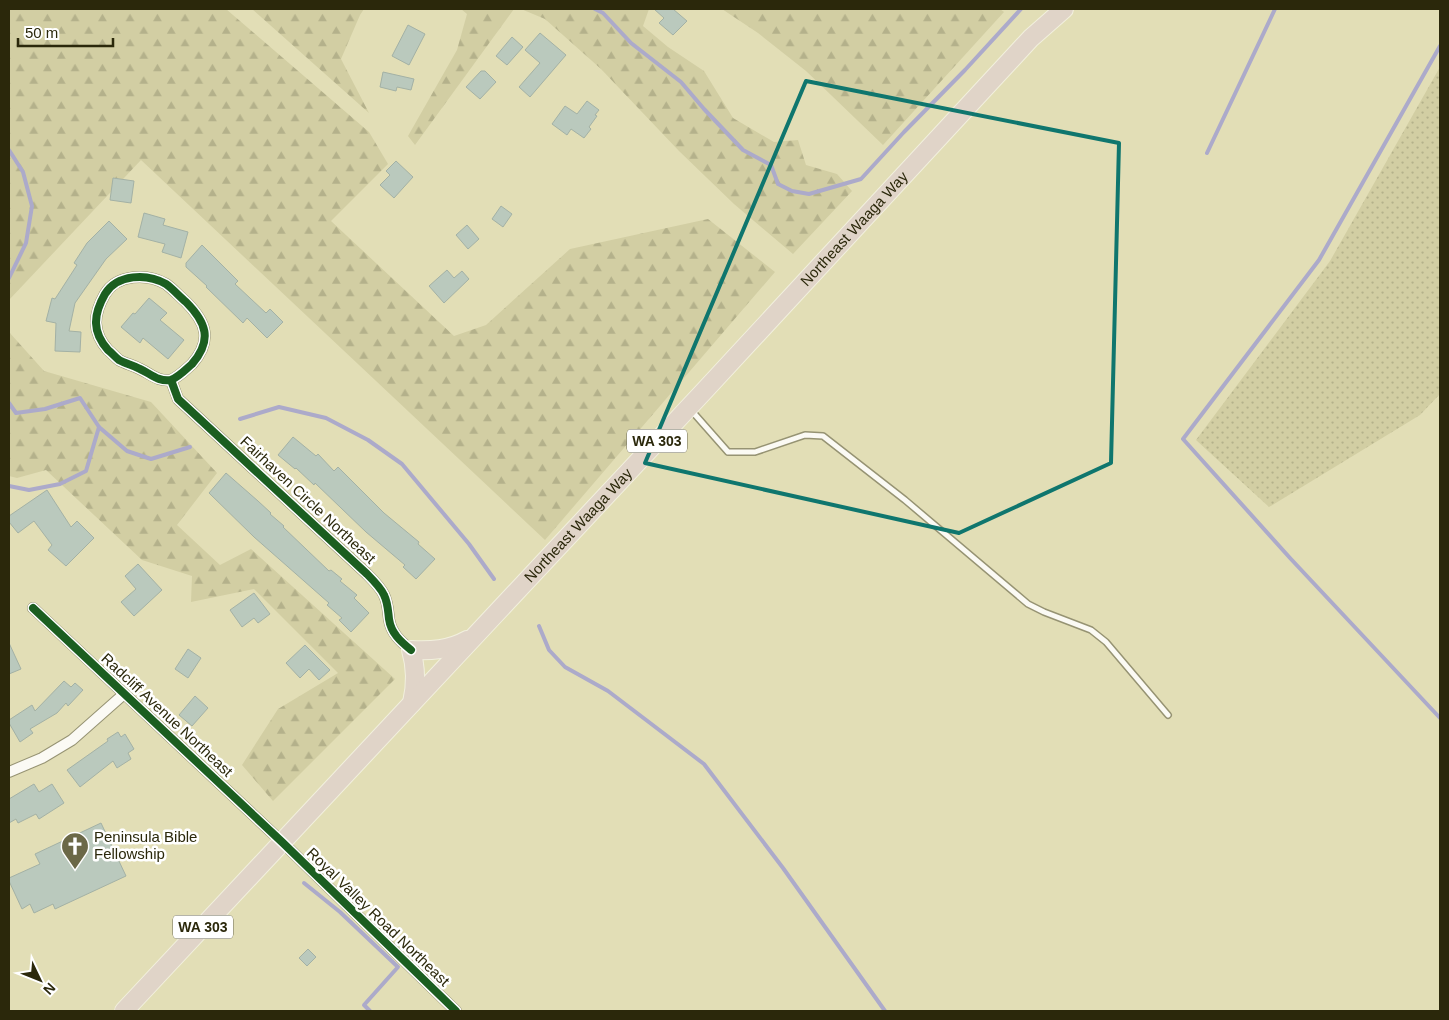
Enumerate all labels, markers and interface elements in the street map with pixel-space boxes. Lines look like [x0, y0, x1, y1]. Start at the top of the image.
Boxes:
scale bar [18, 15, 112, 47]
text: 50 m [25, 24, 58, 41]
street label: Northeast Waaga Way [797, 167, 911, 289]
road number: WA 303 [627, 430, 687, 452]
street label: Fairhaven Circle Northeast [237, 433, 380, 567]
street label: Northeast Waaga Way [521, 464, 636, 586]
street label: Radcliff Avenue Northeast [98, 649, 237, 780]
place label: Peninsula Bible Fellowship [94, 828, 197, 862]
church icon: Peninsula Bible Fellowship [60, 831, 90, 870]
street label: Royal Valley Road Northeast [304, 844, 454, 990]
road number: WA 303 [173, 916, 233, 939]
north arrow [15, 955, 65, 1005]
text: N [40, 980, 59, 998]

